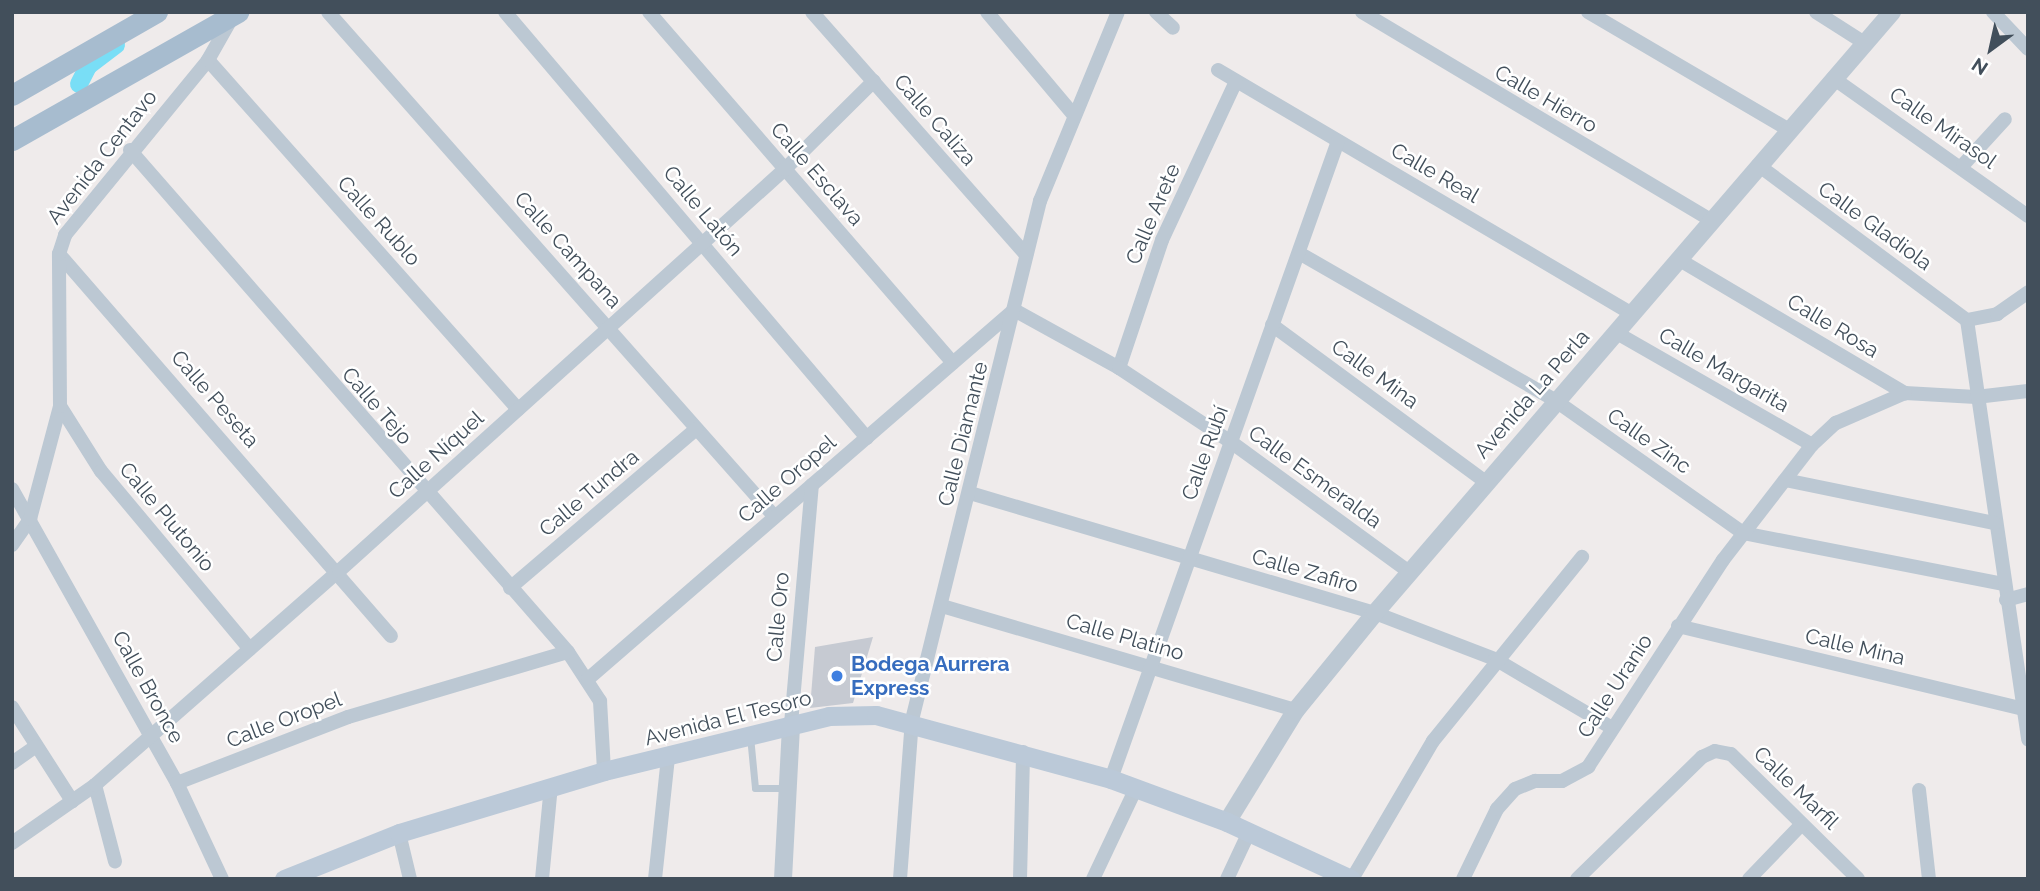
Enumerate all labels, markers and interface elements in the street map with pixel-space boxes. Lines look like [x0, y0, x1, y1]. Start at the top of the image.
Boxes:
north arrow [1956, 14, 2026, 84]
text: N [1967, 53, 1992, 80]
street label: Calle Hierro [1490, 60, 1602, 138]
street label: Calle Caliza [888, 69, 982, 171]
street label: Calle Mirasol [1885, 82, 2001, 174]
street label: Avenida Centavo [42, 85, 162, 229]
street label: Calle Esclava [765, 117, 869, 231]
street label: Calle Real [1386, 138, 1484, 208]
street label: Calle Arete [1120, 160, 1186, 268]
street label: Calle Latón [658, 161, 748, 261]
street label: Calle Rublo [332, 171, 426, 271]
street label: Calle Gladiola [1813, 176, 1937, 276]
street label: Calle Campana [509, 187, 627, 313]
street label: Calle Rosa [1783, 289, 1883, 363]
street label: Calle Margarita [1654, 322, 1794, 418]
street label: Avenida La Perla [1469, 325, 1595, 463]
street label: Calle Mina [1326, 334, 1424, 414]
street label: Calle Peseta [166, 345, 264, 453]
street label: Calle Diamante [933, 359, 993, 509]
street label: Calle Tejo [336, 362, 418, 450]
street label: Calle Rubí [1176, 402, 1234, 504]
street label: Calle Zinc [1602, 403, 1696, 479]
street label: Calle Níquel [383, 406, 489, 504]
street label: Calle Esmeralda [1243, 420, 1387, 534]
street label: Calle Oropel [733, 430, 841, 528]
street label: Calle Tundra [534, 444, 644, 542]
street label: Calle Plutonio [114, 457, 220, 577]
street label: Calle Zafiro [1249, 544, 1361, 598]
street label: Calle Oro [762, 571, 794, 663]
street label: Calle Platino [1063, 608, 1187, 666]
street label: Calle Mina [1803, 623, 1907, 671]
street label: Calle Bronce [107, 626, 189, 748]
street label: Calle Uranio [1572, 629, 1658, 743]
place label: Bodega Aurrera Express [851, 651, 1010, 701]
marker: Bodega Aurrera Express [829, 668, 845, 684]
street label: Avenida El Tesoro [641, 685, 815, 751]
street label: Calle Oropel [223, 687, 345, 753]
street label: Calle Marfil [1748, 741, 1844, 835]

